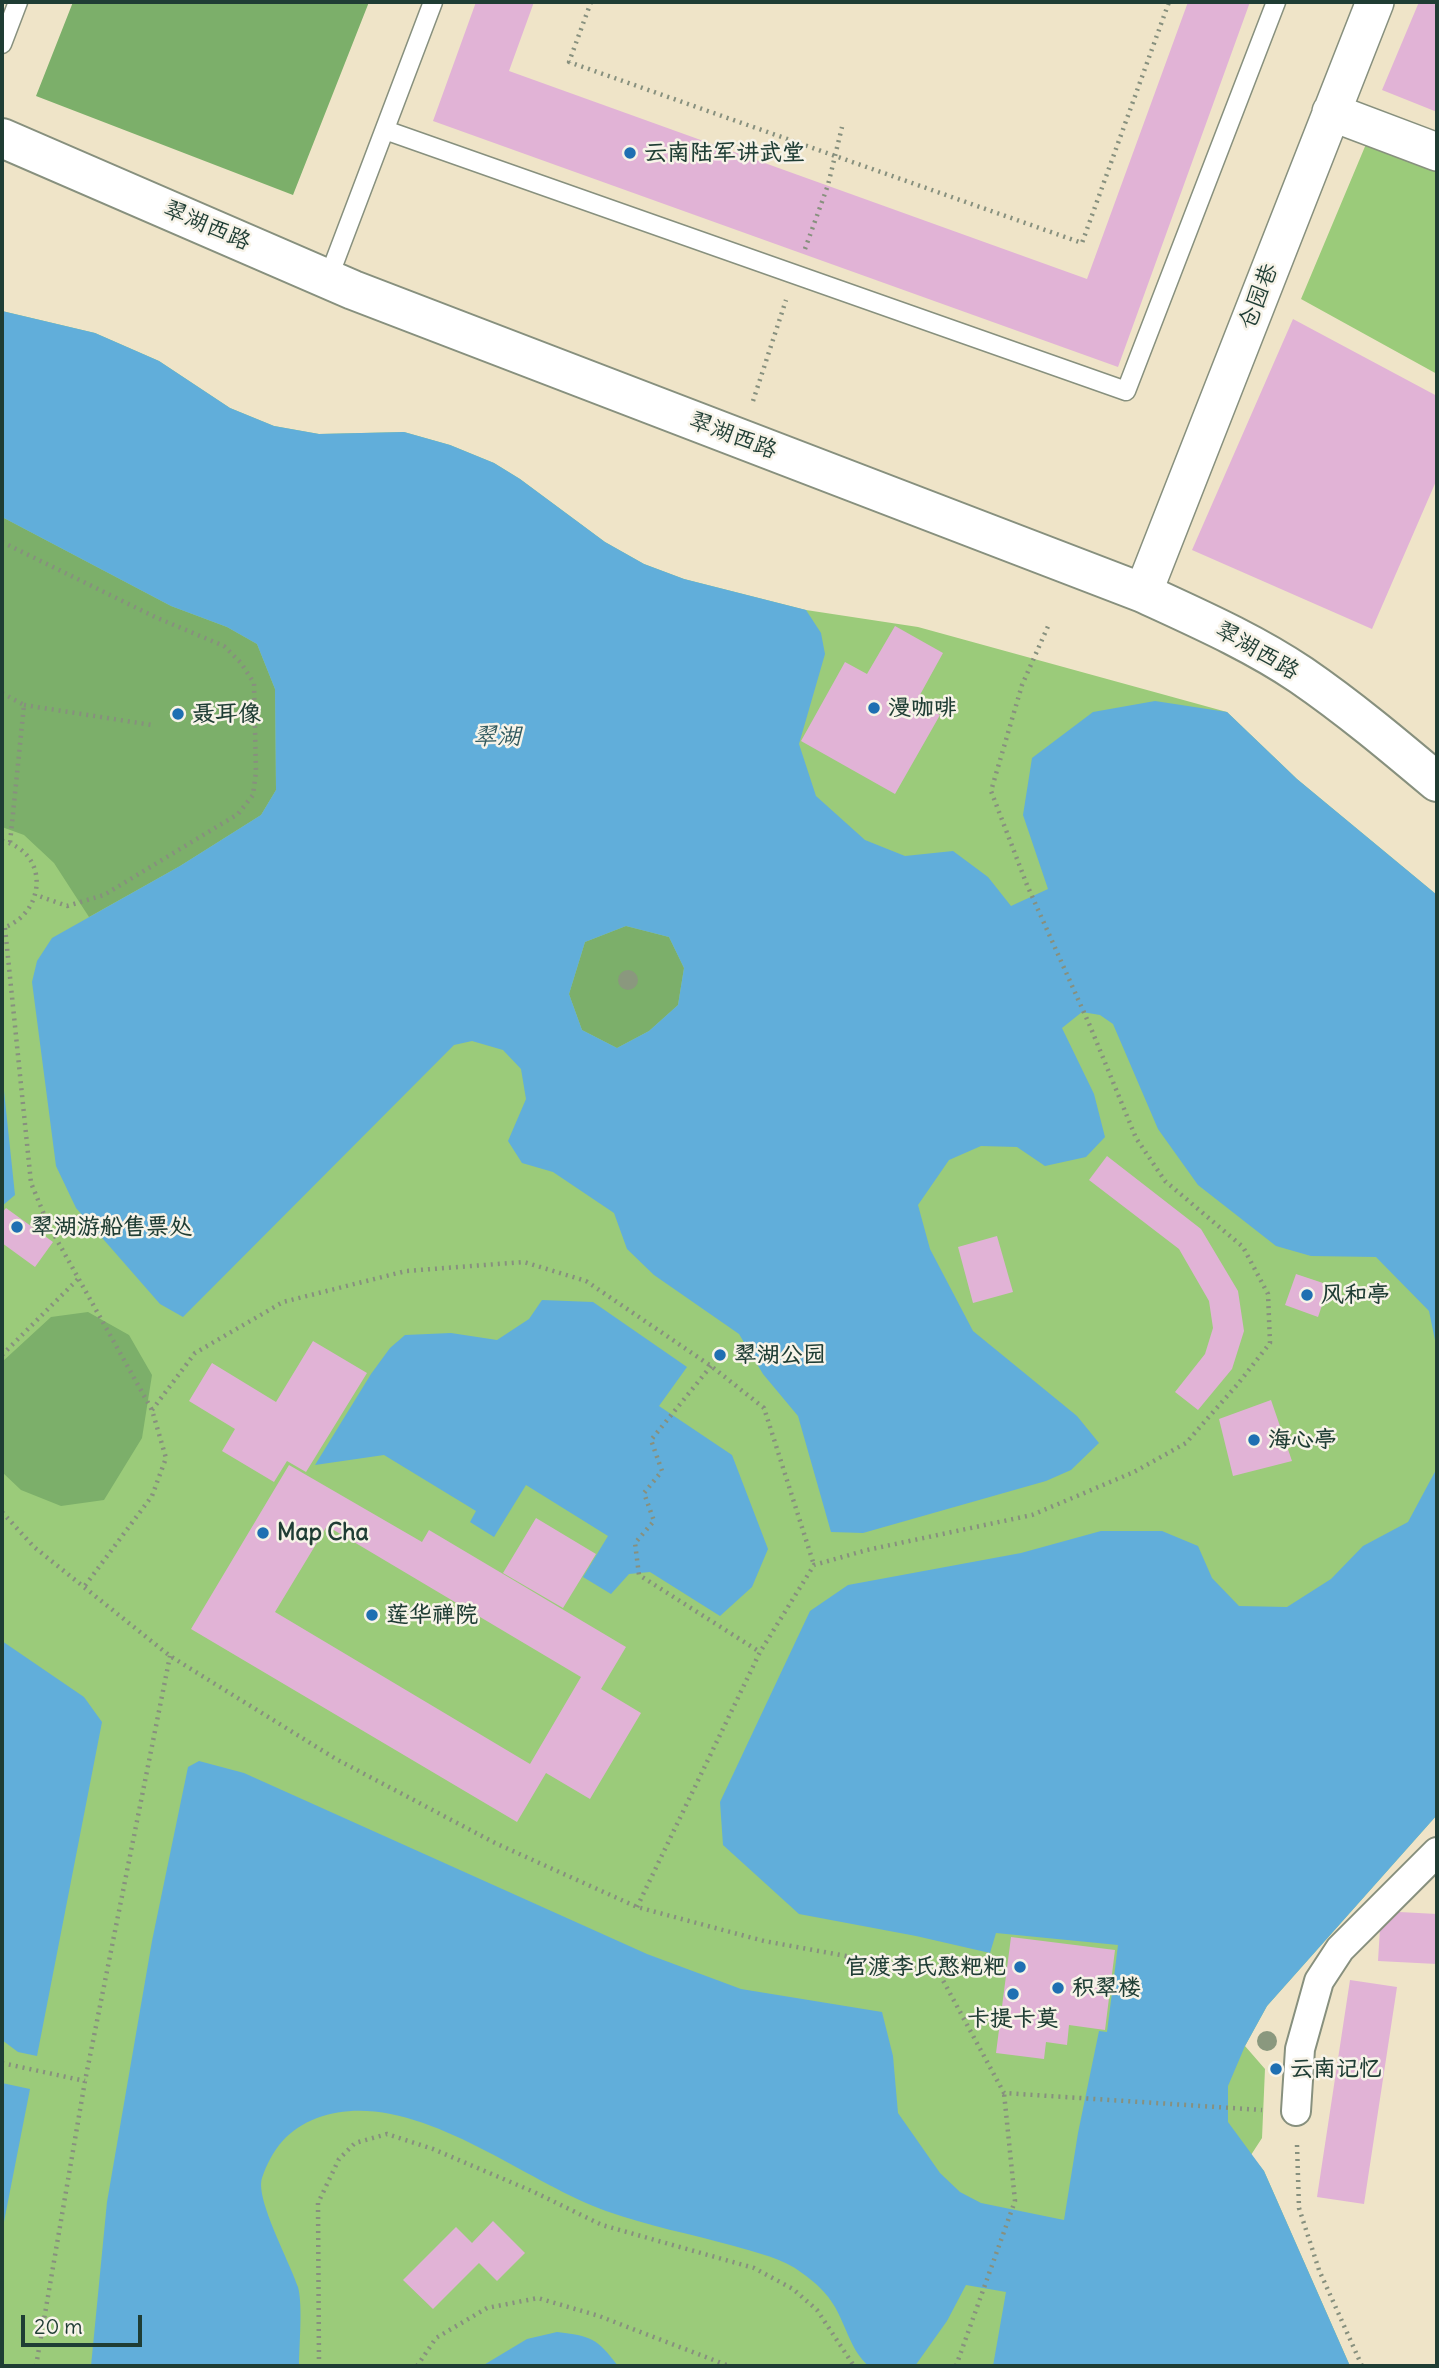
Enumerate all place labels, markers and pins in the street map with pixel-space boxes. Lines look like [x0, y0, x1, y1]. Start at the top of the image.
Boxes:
place label: 云南陆军讲武堂 [644, 139, 805, 167]
marker: 云南陆军讲武堂 [622, 145, 638, 161]
place label: 漫咖啡 [888, 694, 957, 722]
place label: 聂耳像 [192, 700, 261, 728]
marker: 漫咖啡 [866, 700, 882, 716]
marker: 聂耳像 [170, 706, 186, 722]
place label: 翠湖游船售票处 [31, 1213, 192, 1241]
marker: 翠湖游船售票处 [9, 1219, 25, 1235]
place label: 风和亭 [1321, 1281, 1390, 1309]
marker: 风和亭 [1299, 1287, 1315, 1303]
place label: 翠湖公园 [734, 1341, 826, 1369]
marker: 翠湖公园 [712, 1347, 728, 1363]
place label: 海心亭 [1268, 1426, 1337, 1454]
marker: 海心亭 [1246, 1432, 1262, 1448]
place label: Map Cha [277, 1519, 369, 1547]
marker: Map Cha [255, 1525, 271, 1541]
place label: 莲华禅院 [386, 1601, 478, 1629]
marker: 莲华禅院 [364, 1607, 380, 1623]
place label: 官渡李氏憨粑粑 [845, 1953, 1006, 1981]
marker: 官渡李氏憨粑粑 [1012, 1959, 1028, 1975]
place label: 积翠楼 [1072, 1974, 1141, 2002]
marker: 积翠楼 [1050, 1980, 1066, 1996]
marker: 卡提卡莫 [1005, 1986, 1021, 2002]
place label: 卡提卡莫 [967, 2005, 1059, 2033]
place label: 云南记忆 [1290, 2055, 1382, 2083]
marker: 云南记忆 [1268, 2061, 1284, 2077]

